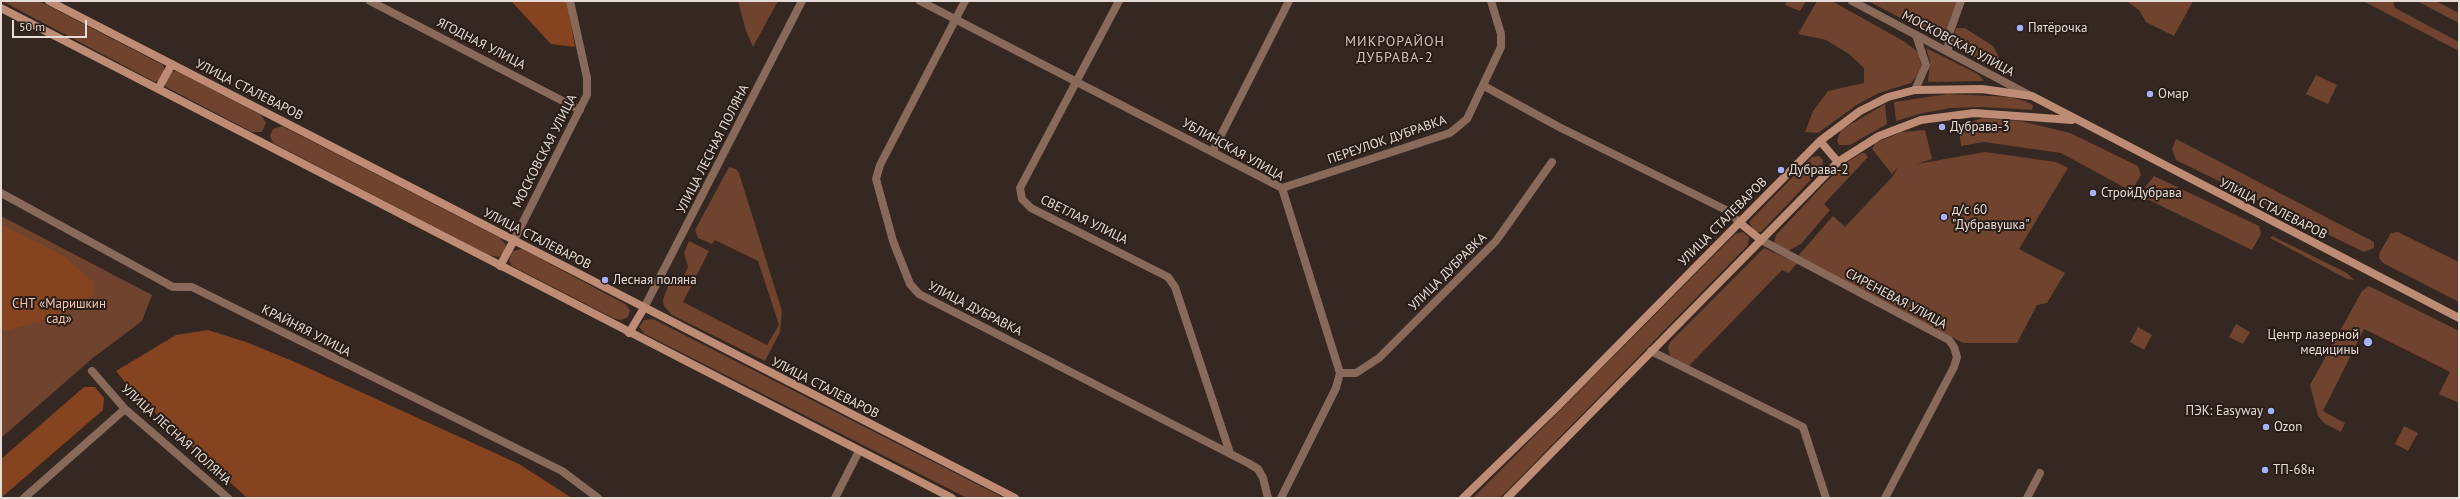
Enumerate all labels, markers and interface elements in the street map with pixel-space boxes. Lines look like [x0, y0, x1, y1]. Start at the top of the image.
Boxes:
street label: МОСКОВСКАЯ УЛИЦА [1899, 8, 2017, 80]
scale bar [14, 12, 89, 38]
street label: ЯГОДНАЯ УЛИЦА [434, 15, 528, 73]
text: 50 m [19, 19, 45, 34]
place label: Пятёрочка [2028, 20, 2087, 36]
marker: Пятёрочка [2015, 23, 2025, 33]
district label: МИКРОРАЙОН ДУБРАВА-2 [1345, 34, 1445, 66]
street label: УЛИЦА СТАЛЕВАРОВ [193, 56, 305, 124]
street label: УЛИЦА ЛЕСНАЯ ПОЛЯНА [674, 82, 752, 216]
place label: Омар [2158, 86, 2189, 102]
marker: Омар [2145, 89, 2155, 99]
street label: МОСКОВСКАЯ УЛИЦА [510, 92, 580, 210]
street label: ПЕРЕУЛОК ДУБРАВКА [1325, 112, 1449, 168]
street label: УБЛИНСКАЯ УЛИЦА [1179, 116, 1287, 184]
place label: Дубрава-3 [1950, 119, 2010, 135]
marker: Дубрава-3 [1937, 122, 1947, 132]
place label: Дубрава-2 [1789, 162, 1849, 178]
marker: Дубрава-2 [1776, 165, 1786, 175]
street label: УЛИЦА СТАЛЕВАРОВ [1676, 175, 1770, 269]
street label: УЛИЦА СТАЛЕВАРОВ [2217, 175, 2329, 243]
place label: СтройДубрава [2101, 185, 2182, 201]
marker: СтройДубрава [2088, 188, 2098, 198]
street label: СВЕТЛАЯ УЛИЦА [1038, 192, 1130, 248]
place label: д/с 60 "Дубравушка" [1952, 202, 2030, 233]
street label: УЛИЦА СТАЛЕВАРОВ [481, 205, 593, 273]
marker: д/с 60 "Дубравушка" [1939, 212, 1949, 222]
street label: УЛИЦА ДУБРАВКА [1406, 230, 1490, 314]
street label: СИРЕНЕВАЯ УЛИЦА [1843, 266, 1949, 332]
place label: Лесная поляна [613, 272, 697, 288]
marker: Лесная поляна [600, 275, 610, 285]
street label: УЛИЦА ДУБРАВКА [925, 279, 1025, 339]
park label: СНТ «Маришкин сад» [12, 296, 106, 327]
street label: КРАЙНЯЯ УЛИЦА [259, 302, 353, 360]
place label: Центр лазерной медицины [2268, 327, 2359, 358]
marker: Центр лазерной медицины [2362, 336, 2374, 348]
street label: УЛИЦА СТАЛЕВАРОВ [769, 354, 881, 422]
street label: УЛИЦА ЛЕСНАЯ ПОЛЯНА [118, 381, 234, 489]
place label: ПЭК: Easyway [2186, 403, 2263, 419]
marker: ПЭК: Easyway [2266, 406, 2276, 416]
place label: Ozon [2274, 419, 2302, 435]
marker: Ozon [2261, 422, 2271, 432]
place label: ТП-68н [2273, 462, 2315, 478]
marker: ТП-68н [2260, 465, 2270, 475]

